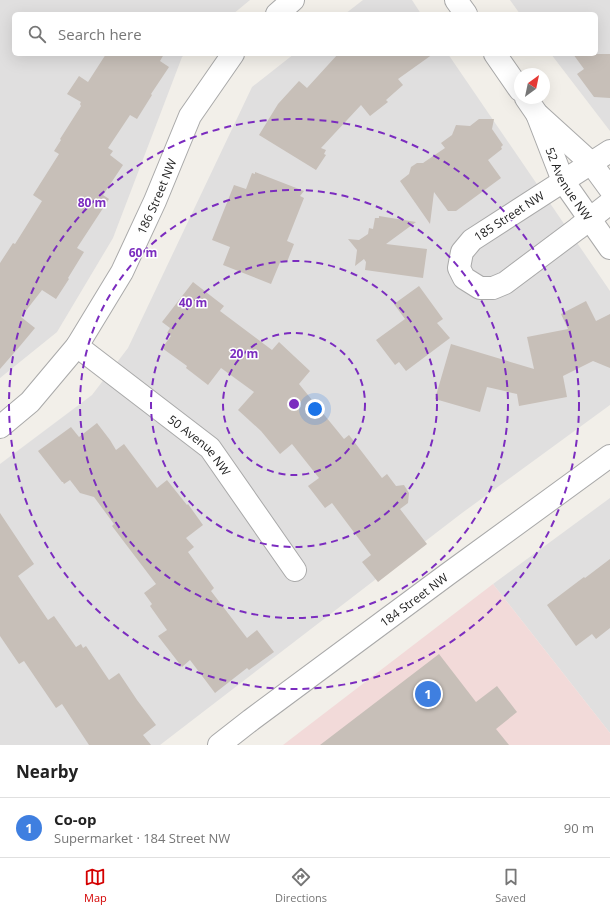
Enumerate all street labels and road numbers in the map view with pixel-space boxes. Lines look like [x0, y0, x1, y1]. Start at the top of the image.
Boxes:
street label: 52 Avenue NW [542, 145, 596, 224]
street label: 186 Street NW [132, 156, 180, 237]
street label: 185 Street NW [471, 187, 547, 245]
street label: 50 Avenue NW [165, 410, 235, 479]
street label: 184 Street NW [376, 569, 451, 630]

